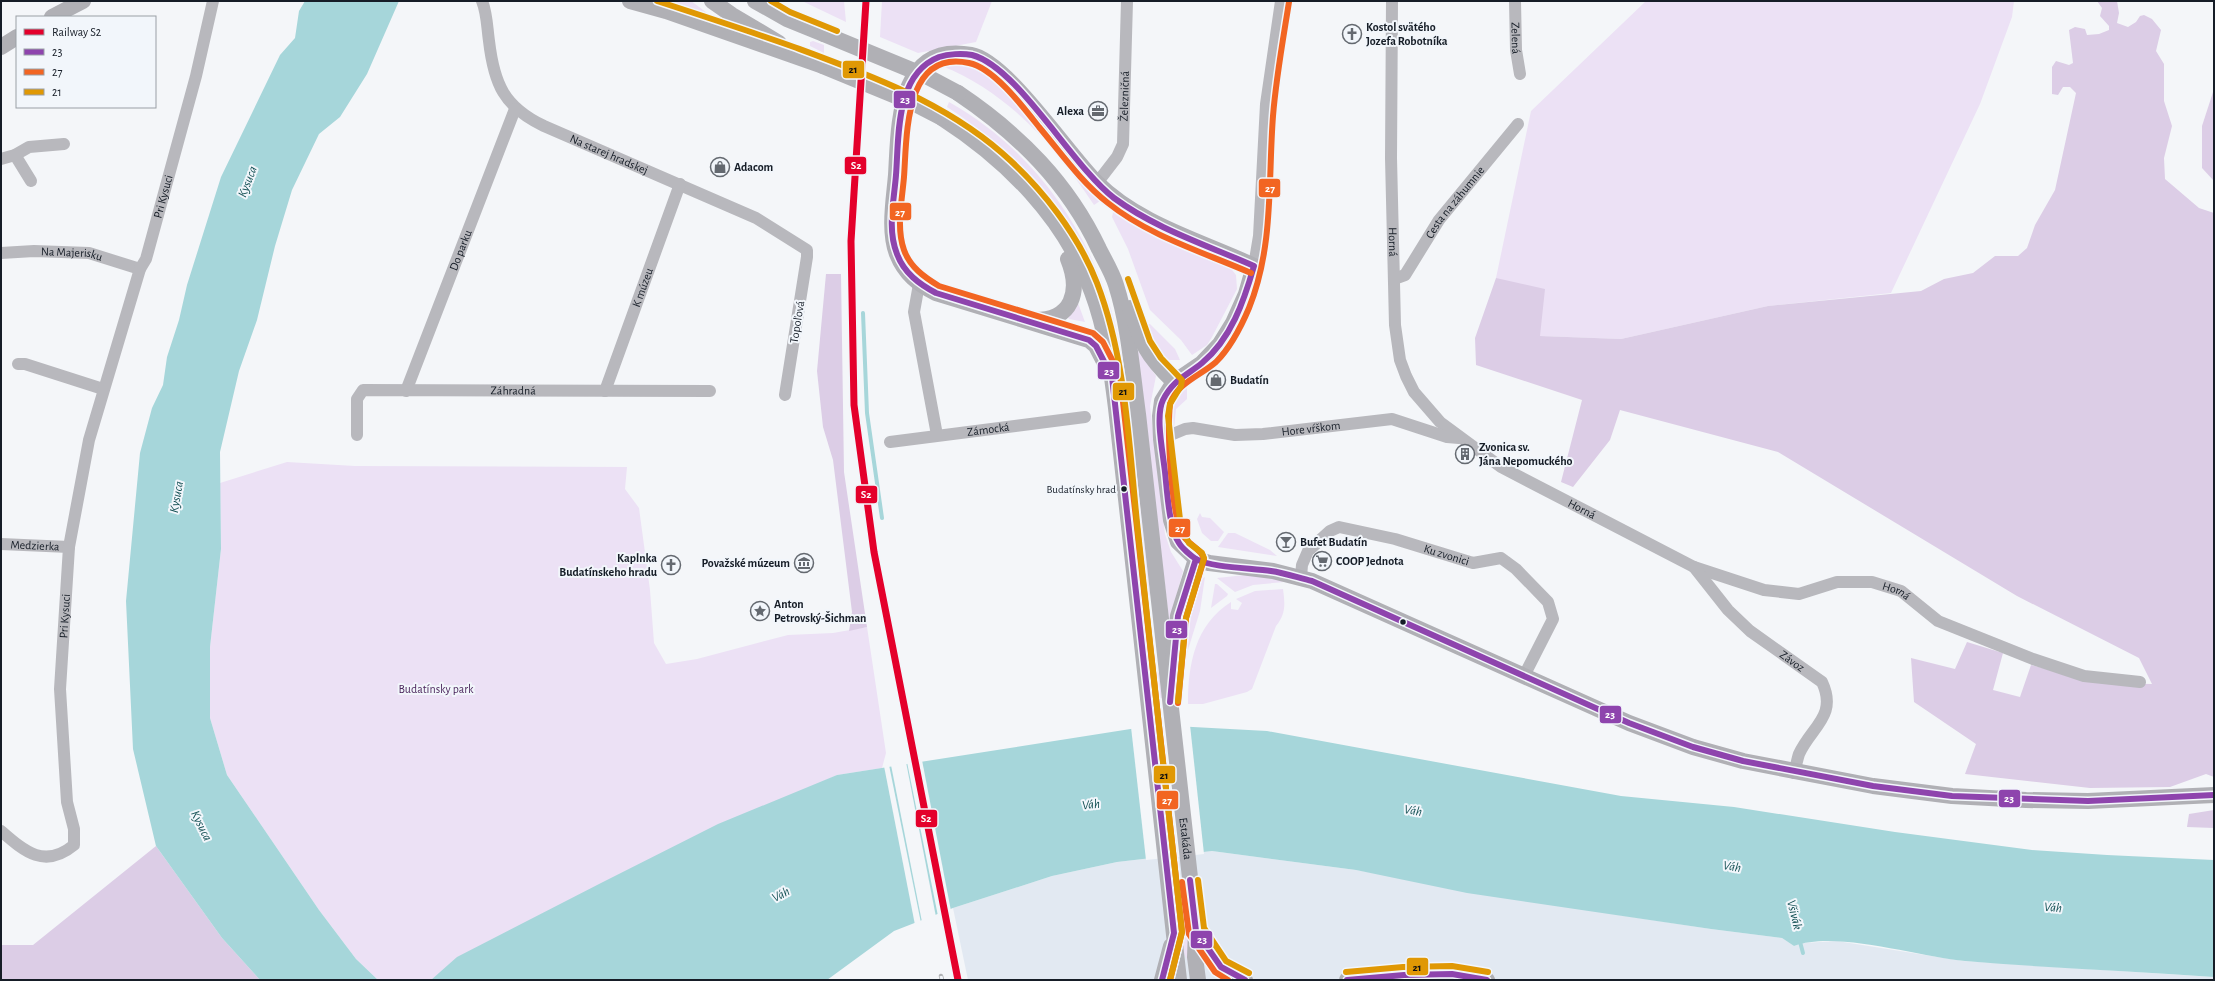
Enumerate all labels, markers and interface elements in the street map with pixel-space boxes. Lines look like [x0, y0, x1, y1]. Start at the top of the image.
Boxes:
legend [16, 16, 156, 108]
place label: Kostol svätého Jozefa Robotníka [1366, 21, 1448, 47]
street label: Zelená [1509, 22, 1523, 55]
church icon: Kostol svätého Jozefa Robotníka [1341, 23, 1363, 45]
text: Railway S2 [52, 26, 102, 39]
text: 23 [52, 46, 62, 58]
line badge: 21 [842, 60, 865, 79]
text: 21 [848, 64, 858, 75]
text: 27 [52, 66, 62, 78]
street label: Železničná [1117, 70, 1131, 122]
text: 21 [52, 86, 62, 98]
line badge: 23 [893, 90, 916, 109]
text: 23 [900, 94, 910, 105]
office icon: Alexa [1087, 100, 1109, 122]
place label: Alexa [1057, 105, 1084, 117]
street label: Na starej hradskej [568, 132, 650, 177]
shop icon: Adacom [709, 156, 731, 178]
line badge: S2 [844, 156, 867, 175]
text: S2 [851, 160, 861, 171]
place label: Adacom [734, 161, 774, 173]
water label: Kysuca [236, 164, 260, 199]
street label: Cesta na záhumnie [1423, 164, 1487, 240]
street label: Pri Kysuci [151, 174, 175, 219]
line badge: 27 [1258, 178, 1281, 198]
text: 27 [1265, 183, 1275, 194]
line badge: 27 [889, 202, 912, 221]
text: 27 [895, 207, 905, 218]
street label: Horná [1387, 227, 1399, 257]
street label: Do parku [447, 228, 474, 272]
street label: Na Majerisku [41, 245, 104, 263]
street label: K múzeu [630, 266, 655, 309]
street label: Topoľová [788, 300, 806, 344]
line badge: 23 [1097, 361, 1120, 380]
text: 23 [1104, 366, 1114, 377]
shop icon: Budatín [1205, 369, 1227, 391]
place label: Budatín [1230, 374, 1269, 386]
line badge: 21 [1112, 382, 1135, 401]
street label: Záhradná [491, 384, 536, 396]
text: 21 [1118, 386, 1128, 397]
street label: Hore vŕškom [1281, 419, 1341, 438]
street label: Zámocká [966, 421, 1011, 438]
place label: Zvonica sv. Jána Nepomuckého [1479, 441, 1573, 467]
building icon: Zvonica sv. Jána Nepomuckého [1454, 443, 1476, 465]
water label: Kysuca [168, 480, 186, 514]
place label: Budatínsky hrad [1046, 484, 1116, 495]
marker: Budatínsky hrad [1119, 484, 1129, 494]
line badge: S2 [855, 485, 878, 504]
text: S2 [861, 489, 871, 500]
street label: Horná [1566, 497, 1598, 521]
line badge: 27 [1168, 518, 1191, 538]
text: 27 [1175, 523, 1185, 534]
bar icon: Bufet Budatín [1275, 531, 1297, 553]
place label: Bufet Budatín [1300, 536, 1367, 548]
street label: Medzierka [10, 538, 60, 553]
street label: Ku zvonici [1422, 542, 1471, 567]
supermarket icon: COOP Jednota [1311, 550, 1333, 572]
place label: Kaplnka Budatínskeho hradu [559, 552, 658, 578]
museum icon: Považské múzeum [793, 552, 815, 574]
church icon: Kaplnka Budatínskeho hradu [660, 554, 682, 576]
place label: COOP Jednota [1336, 555, 1404, 567]
place label: Považské múzeum [702, 557, 790, 569]
street label: Horná [1881, 580, 1913, 602]
street label: Pri Kysuci [57, 594, 72, 639]
place label: Anton Petrovský-Šichman [774, 598, 866, 625]
place icon: Anton Petrovský-Šichman [749, 600, 771, 622]
unlabelled marker [1398, 617, 1408, 627]
line badge: 23 [1165, 620, 1188, 639]
text: 23 [1172, 624, 1182, 635]
street label: Závoz [1778, 648, 1807, 674]
park label: Budatínsky park [398, 683, 474, 696]
line badge: 23 [1599, 705, 1622, 724]
text: 23 [1605, 709, 1615, 720]
line badge: 21 [1153, 765, 1176, 784]
text: 21 [1159, 770, 1169, 781]
line badge: 23 [1998, 789, 2021, 808]
line badge: 27 [1156, 790, 1179, 810]
text: 23 [2004, 793, 2014, 804]
text: 27 [1162, 795, 1172, 806]
water label: Váh [1081, 798, 1101, 812]
water label: Váh [1403, 803, 1423, 819]
water label: Kysuca [188, 809, 214, 844]
line badge: S2 [915, 809, 938, 828]
text: S2 [921, 813, 931, 824]
street label: Estakáda [1177, 817, 1194, 861]
water label: Váh [1722, 859, 1742, 875]
water label: Váh [770, 885, 792, 905]
water label: Všivák [1784, 899, 1804, 931]
water label: Váh [2043, 901, 2063, 915]
line badge: 23 [1190, 930, 1213, 949]
text: 23 [1197, 934, 1207, 945]
line badge: 21 [1406, 957, 1429, 976]
text: 21 [1412, 962, 1422, 973]

